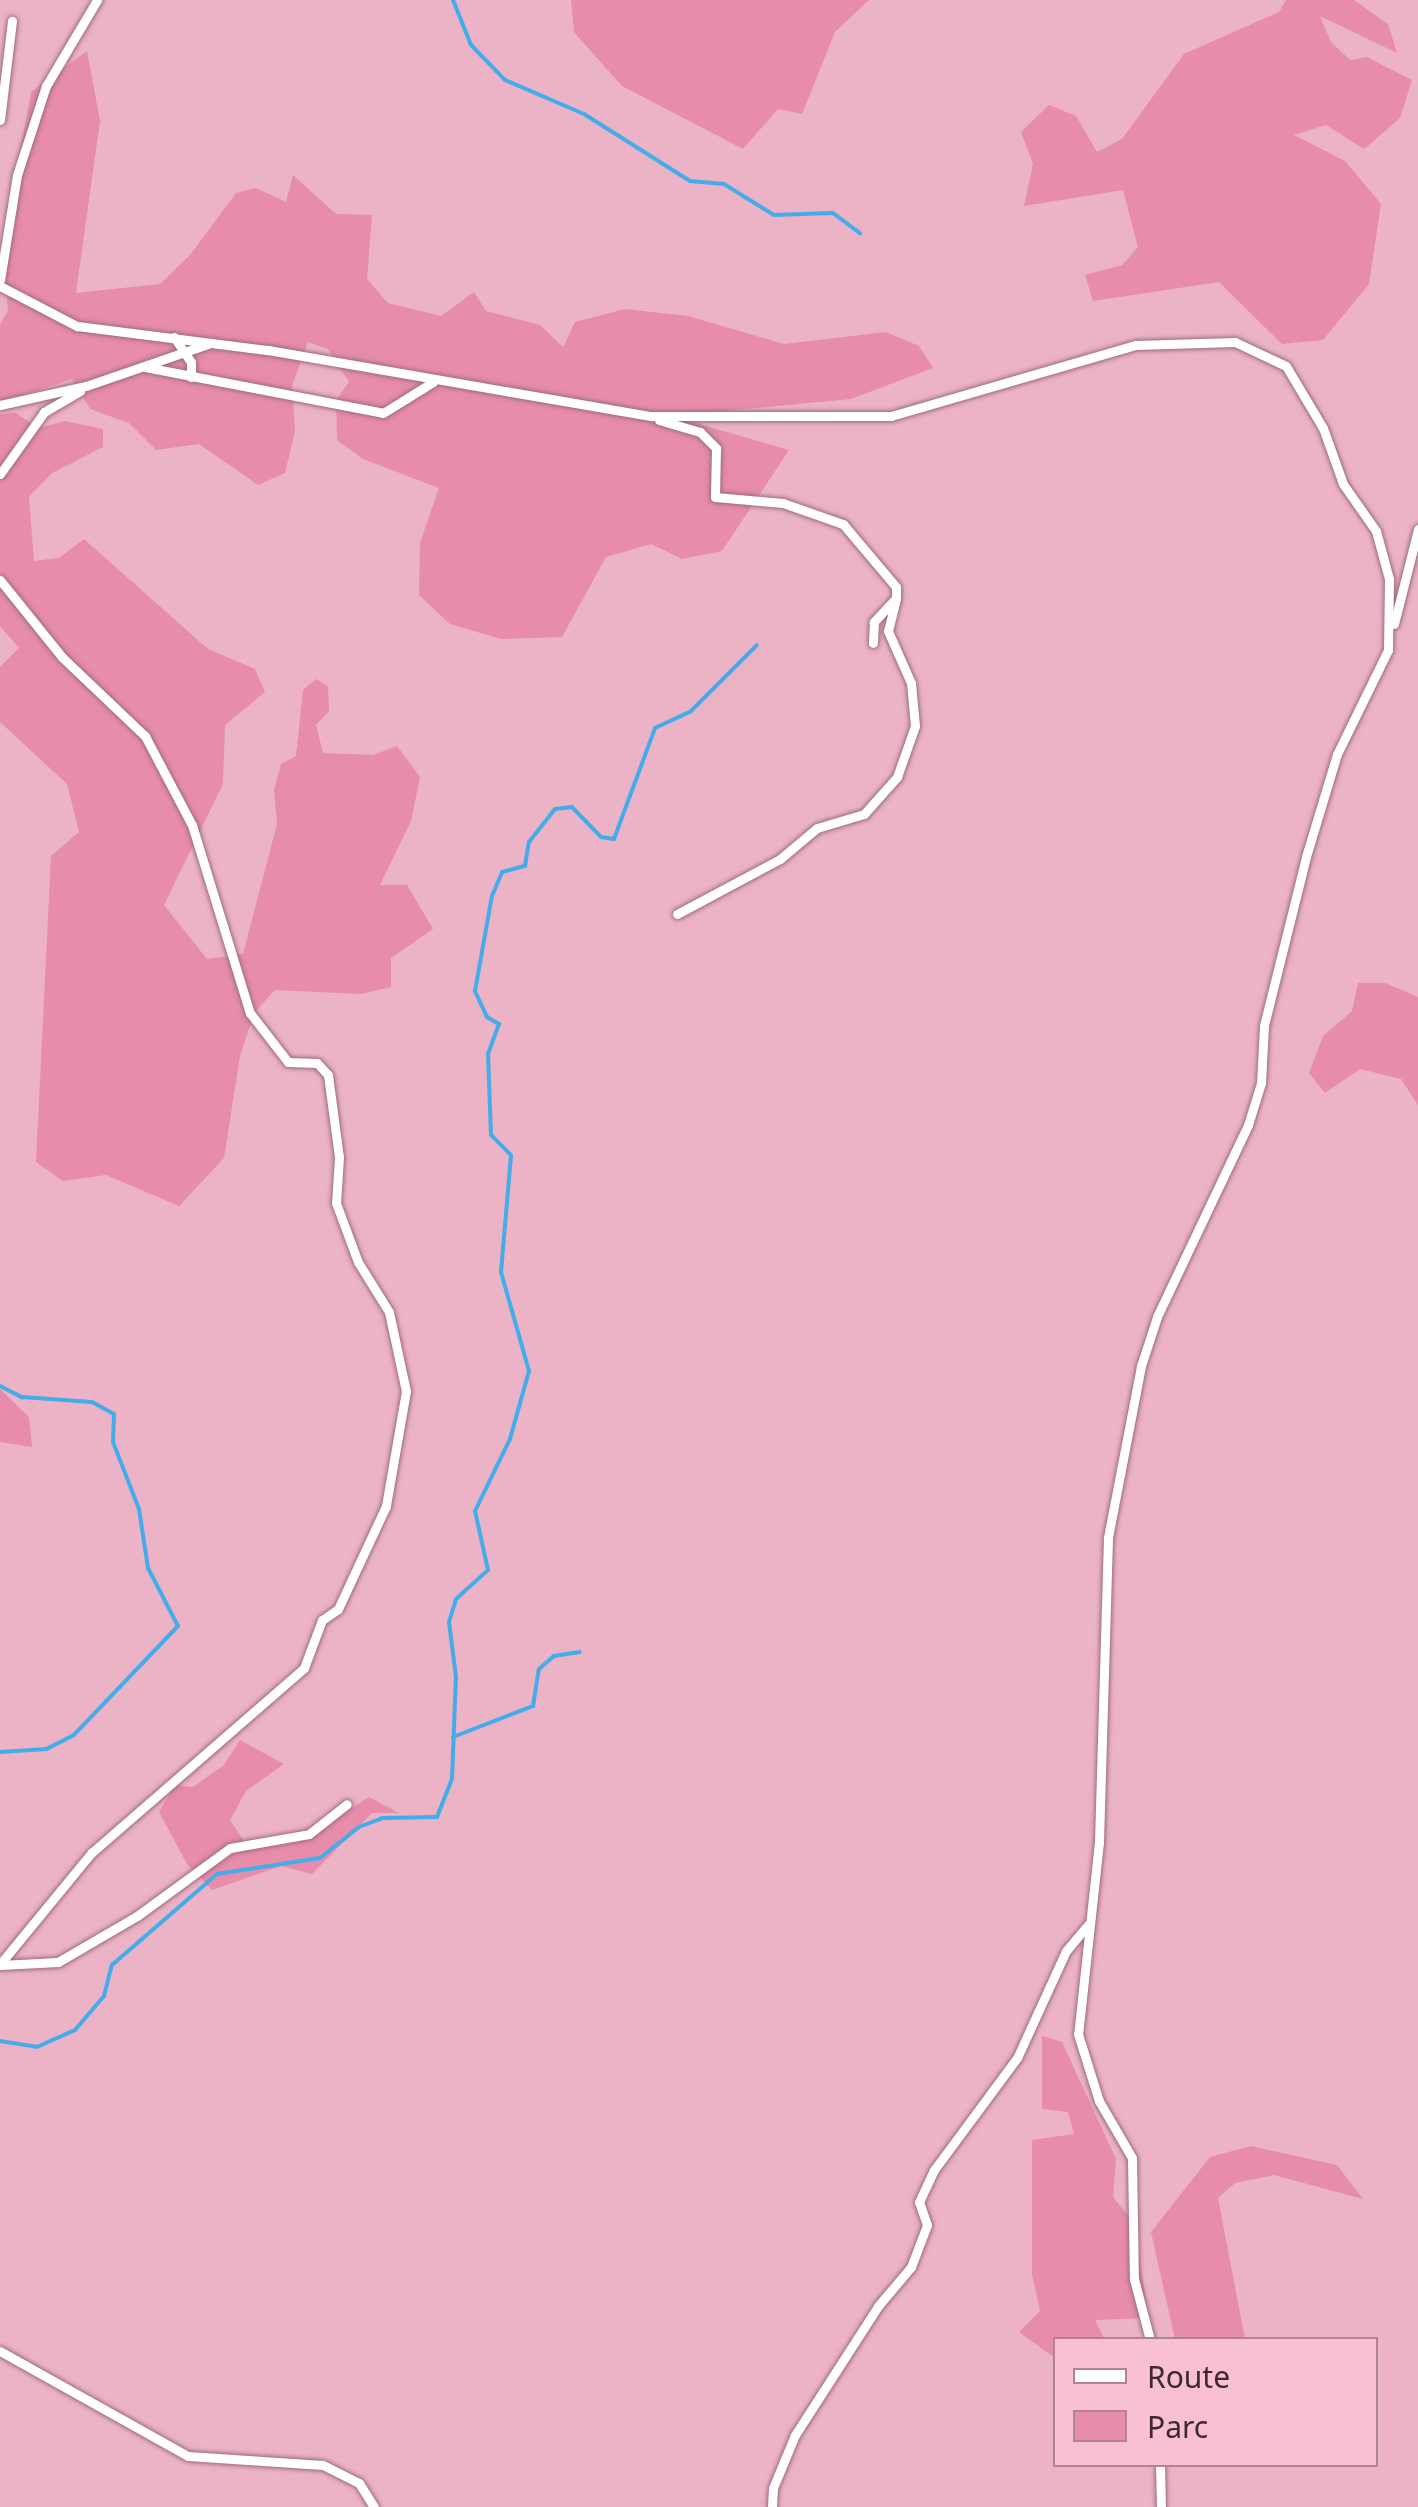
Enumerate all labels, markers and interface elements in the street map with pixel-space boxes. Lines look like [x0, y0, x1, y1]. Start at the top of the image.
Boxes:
legend [1053, 2337, 1378, 2467]
text: Route [1147, 2356, 1230, 2397]
text: Parc [1147, 2406, 1208, 2447]

